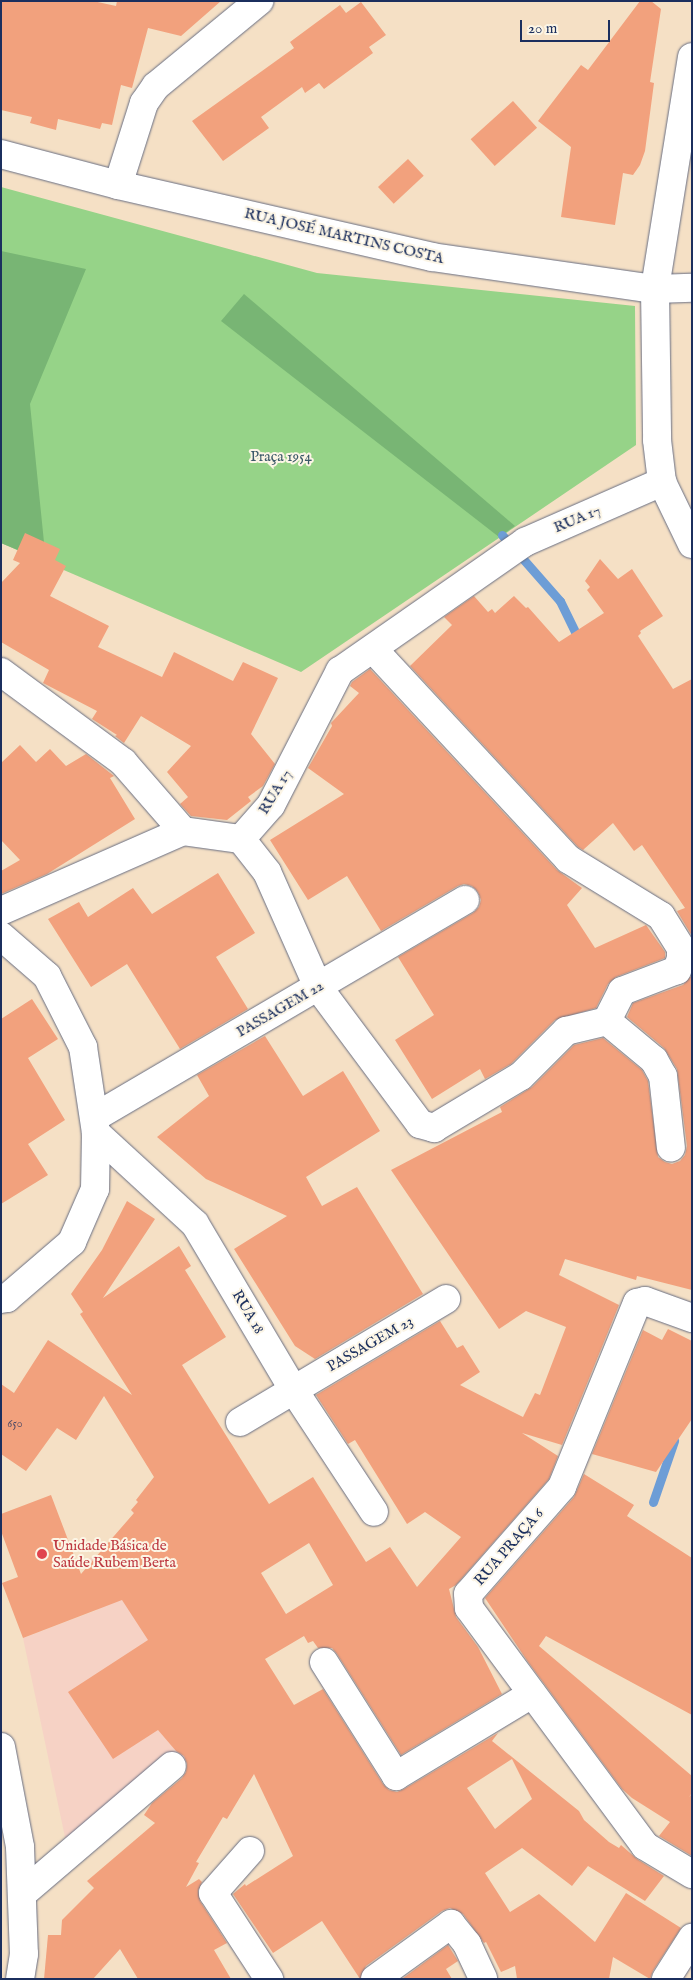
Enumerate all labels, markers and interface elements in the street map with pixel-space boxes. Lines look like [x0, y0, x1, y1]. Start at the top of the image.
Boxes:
scale bar [523, 10, 613, 42]
text: 20 m [528, 19, 557, 38]
street label: RUA JOSÉ MARTINS COSTA [243, 204, 445, 268]
park label: Praça 1954 [250, 448, 312, 466]
street label: RUA 17 [551, 501, 603, 537]
street label: RUA 17 [255, 766, 295, 818]
street label: PASSAGEM 22 [233, 977, 327, 1041]
street label: RUA 18 [228, 1287, 268, 1337]
street label: PASSAGEM 23 [324, 1312, 416, 1376]
house number: 650 [7, 1417, 23, 1431]
street label: RUA PRAÇA 6 [471, 1505, 547, 1589]
place label: Unidade Básica de Saúde Rubem Berta [53, 1536, 176, 1571]
marker: Unidade Básica de Saúde Rubem Berta [35, 1547, 49, 1561]

